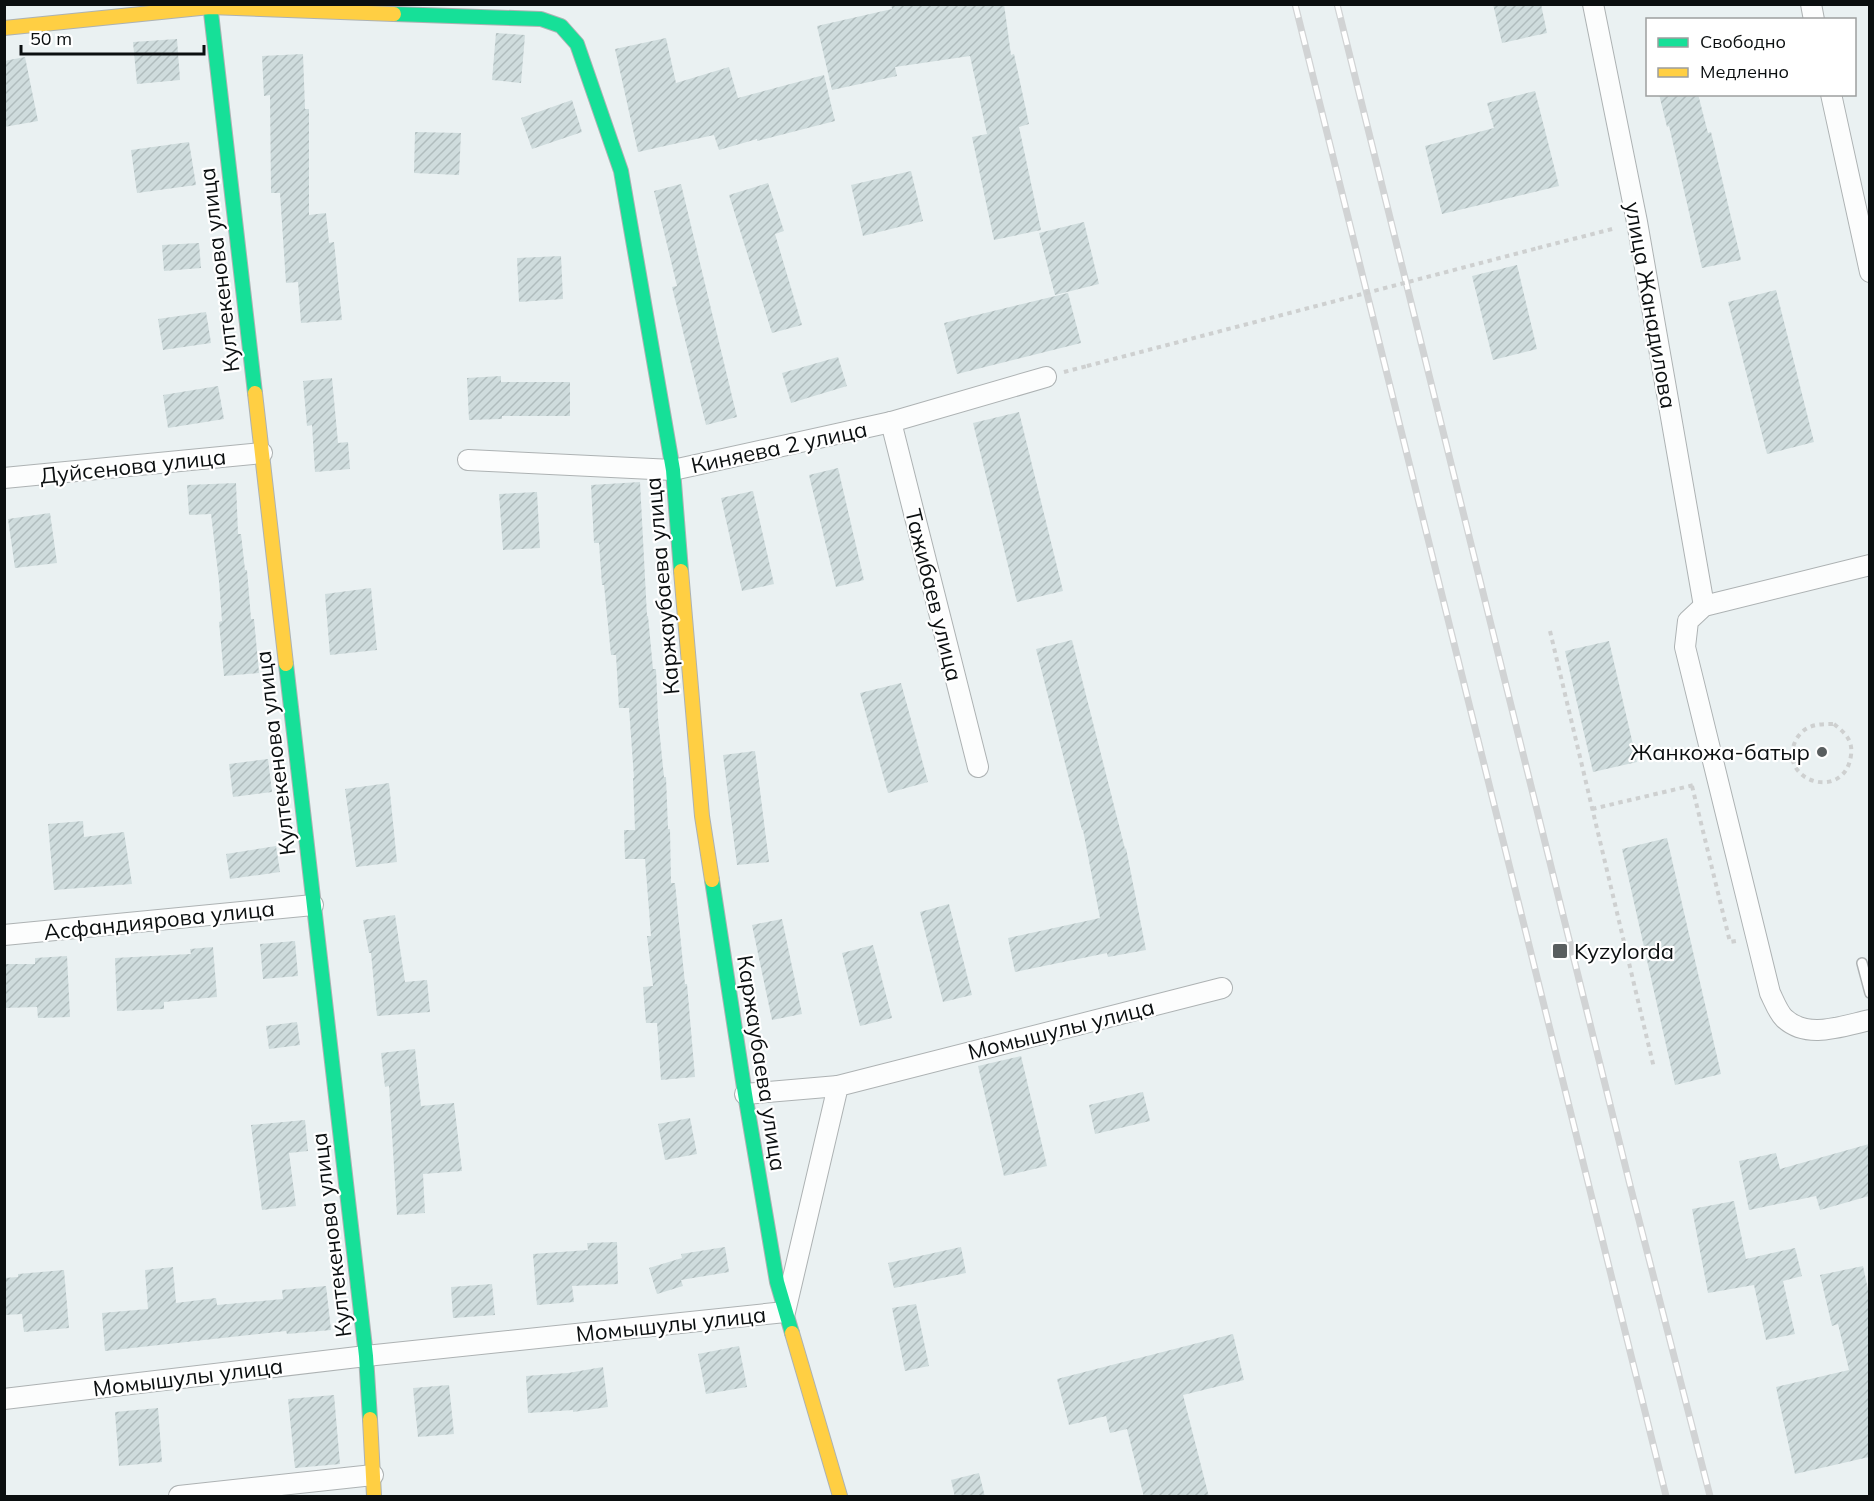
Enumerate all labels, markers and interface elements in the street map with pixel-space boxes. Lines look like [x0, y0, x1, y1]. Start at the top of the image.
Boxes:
scale bar [21, 18, 204, 56]
legend [1646, 18, 1856, 96]
text: 50 m [30, 27, 72, 50]
text: Свободно [1700, 30, 1786, 53]
text: Медленно [1700, 60, 1789, 83]
street label: Култекенова улица [193, 166, 245, 374]
street label: улица Жанадилова [1619, 199, 1683, 411]
street label: Киняева 2 улица [688, 415, 870, 479]
street label: Дуйсенова улица [39, 442, 227, 490]
street label: Каржаубаева улица [639, 476, 685, 696]
street label: Тажибаев улица [899, 506, 969, 684]
street label: Култекенова улица [249, 649, 301, 857]
place label: Жанкожа-батыр [1630, 738, 1810, 766]
marker: Жанкожа-батыр [1815, 745, 1829, 759]
street label: Асфандиярова улица [42, 894, 276, 946]
place label: Kyzylorda [1574, 937, 1674, 965]
marker: Kyzylorda [1551, 942, 1569, 960]
street label: Каржаубаева улица [731, 953, 793, 1173]
street label: Момышулы улица [965, 992, 1157, 1066]
street label: Култекенова улица [305, 1131, 357, 1339]
street label: Момышулы улица [574, 1300, 768, 1348]
street label: Момышулы улица [91, 1351, 285, 1403]

